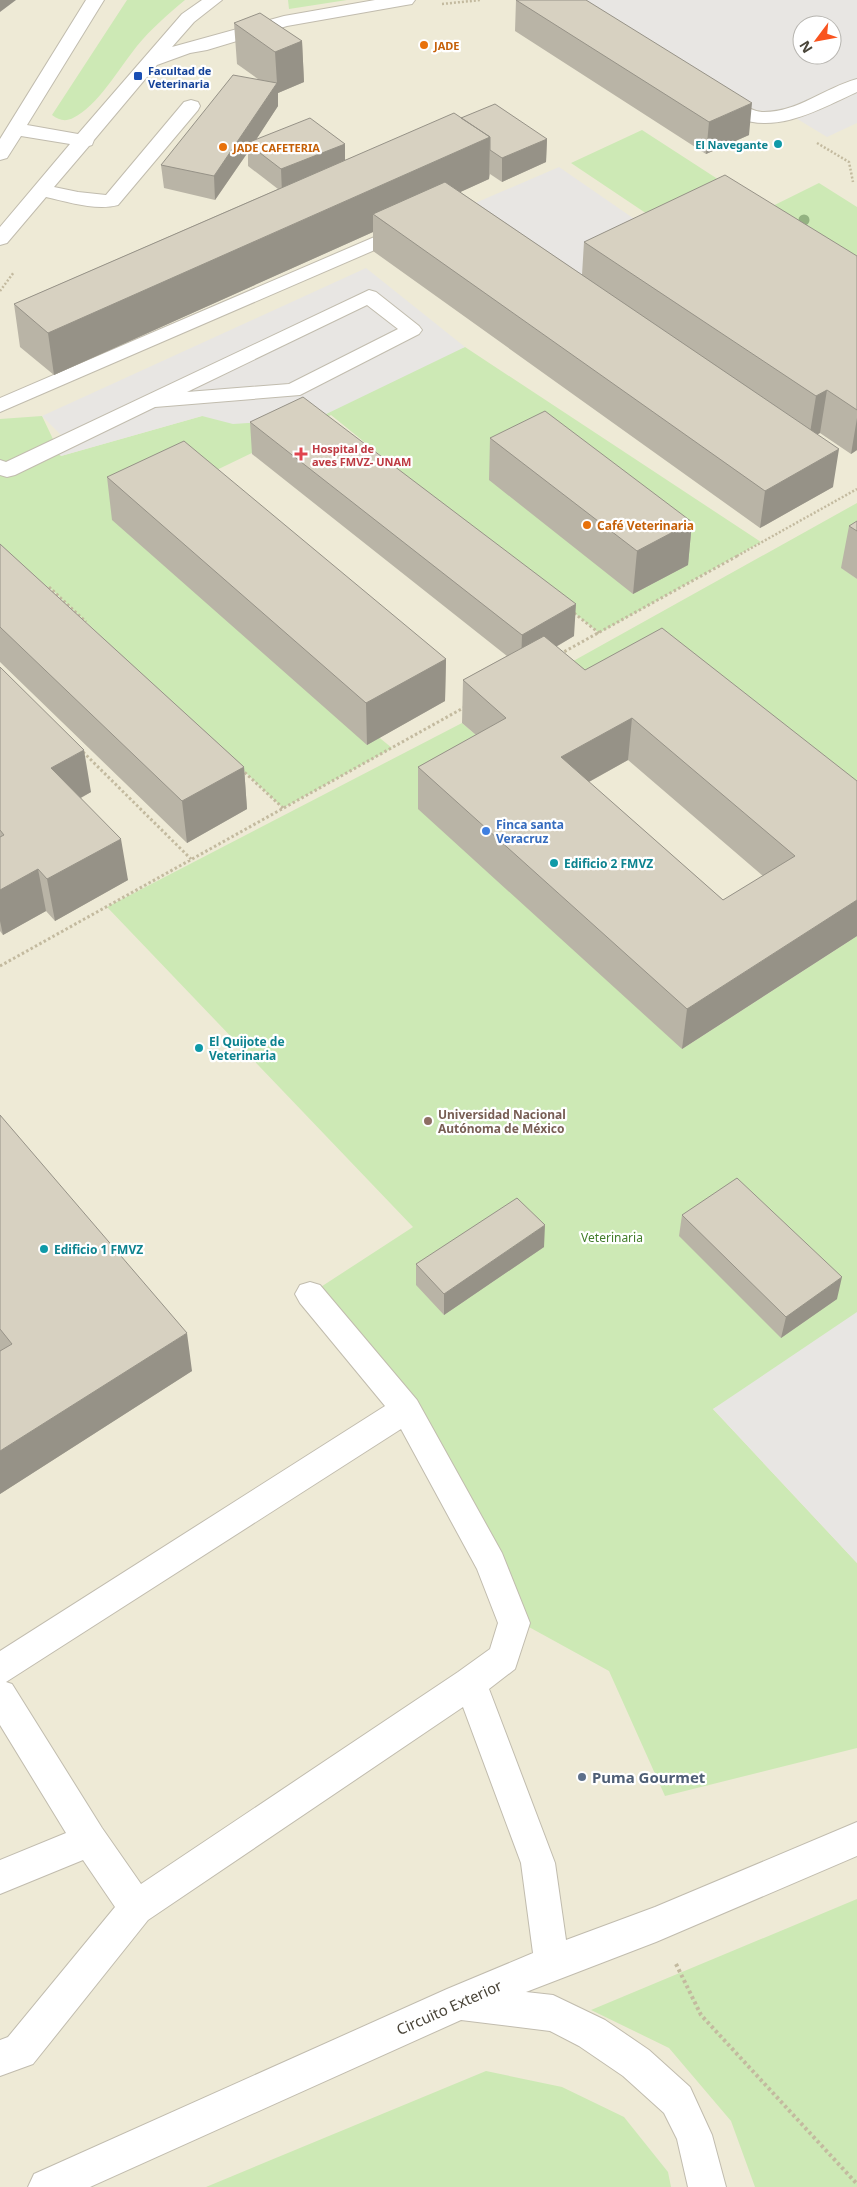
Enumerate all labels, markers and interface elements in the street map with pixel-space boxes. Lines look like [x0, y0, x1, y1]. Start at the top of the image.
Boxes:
north arrow [792, 15, 842, 65]
text: N [794, 37, 817, 57]
place label: JADE [433, 38, 459, 53]
marker: JADE [418, 39, 430, 51]
place label: Facultad de Veterinaria [148, 63, 212, 91]
marker: Facultad de Veterinaria [132, 70, 144, 82]
place label: El Navegante [695, 137, 768, 152]
marker: El Navegante [772, 138, 784, 150]
place label: JADE CAFETERIA [232, 140, 320, 155]
marker: JADE CAFETERIA [217, 141, 229, 153]
place label: Hospital de aves FMVZ- UNAM [312, 441, 411, 469]
marker: Hospital de aves FMVZ- UNAM [294, 447, 308, 461]
place label: Café Veterinaria [597, 517, 694, 534]
marker: Café Veterinaria [581, 519, 593, 531]
place label: Finca santa Veracruz [496, 816, 564, 847]
marker: Finca santa Veracruz [480, 825, 492, 837]
place label: Edificio 2 FMVZ [564, 855, 653, 872]
marker: Edificio 2 FMVZ [548, 857, 560, 869]
place label: El Quijote de Veterinaria [209, 1033, 285, 1064]
marker: El Quijote de Veterinaria [193, 1042, 205, 1054]
place label: Universidad Nacional Autónoma de México [438, 1106, 566, 1137]
marker: Universidad Nacional Autónoma de México [422, 1115, 434, 1127]
park label: Veterinaria [581, 1229, 643, 1246]
place label: Edificio 1 FMVZ [54, 1241, 143, 1258]
marker: Edificio 1 FMVZ [38, 1243, 50, 1255]
place label: Puma Gourmet [592, 1767, 706, 1787]
marker: Puma Gourmet [576, 1771, 588, 1783]
street label: Circuito Exterior [393, 1975, 505, 2039]

